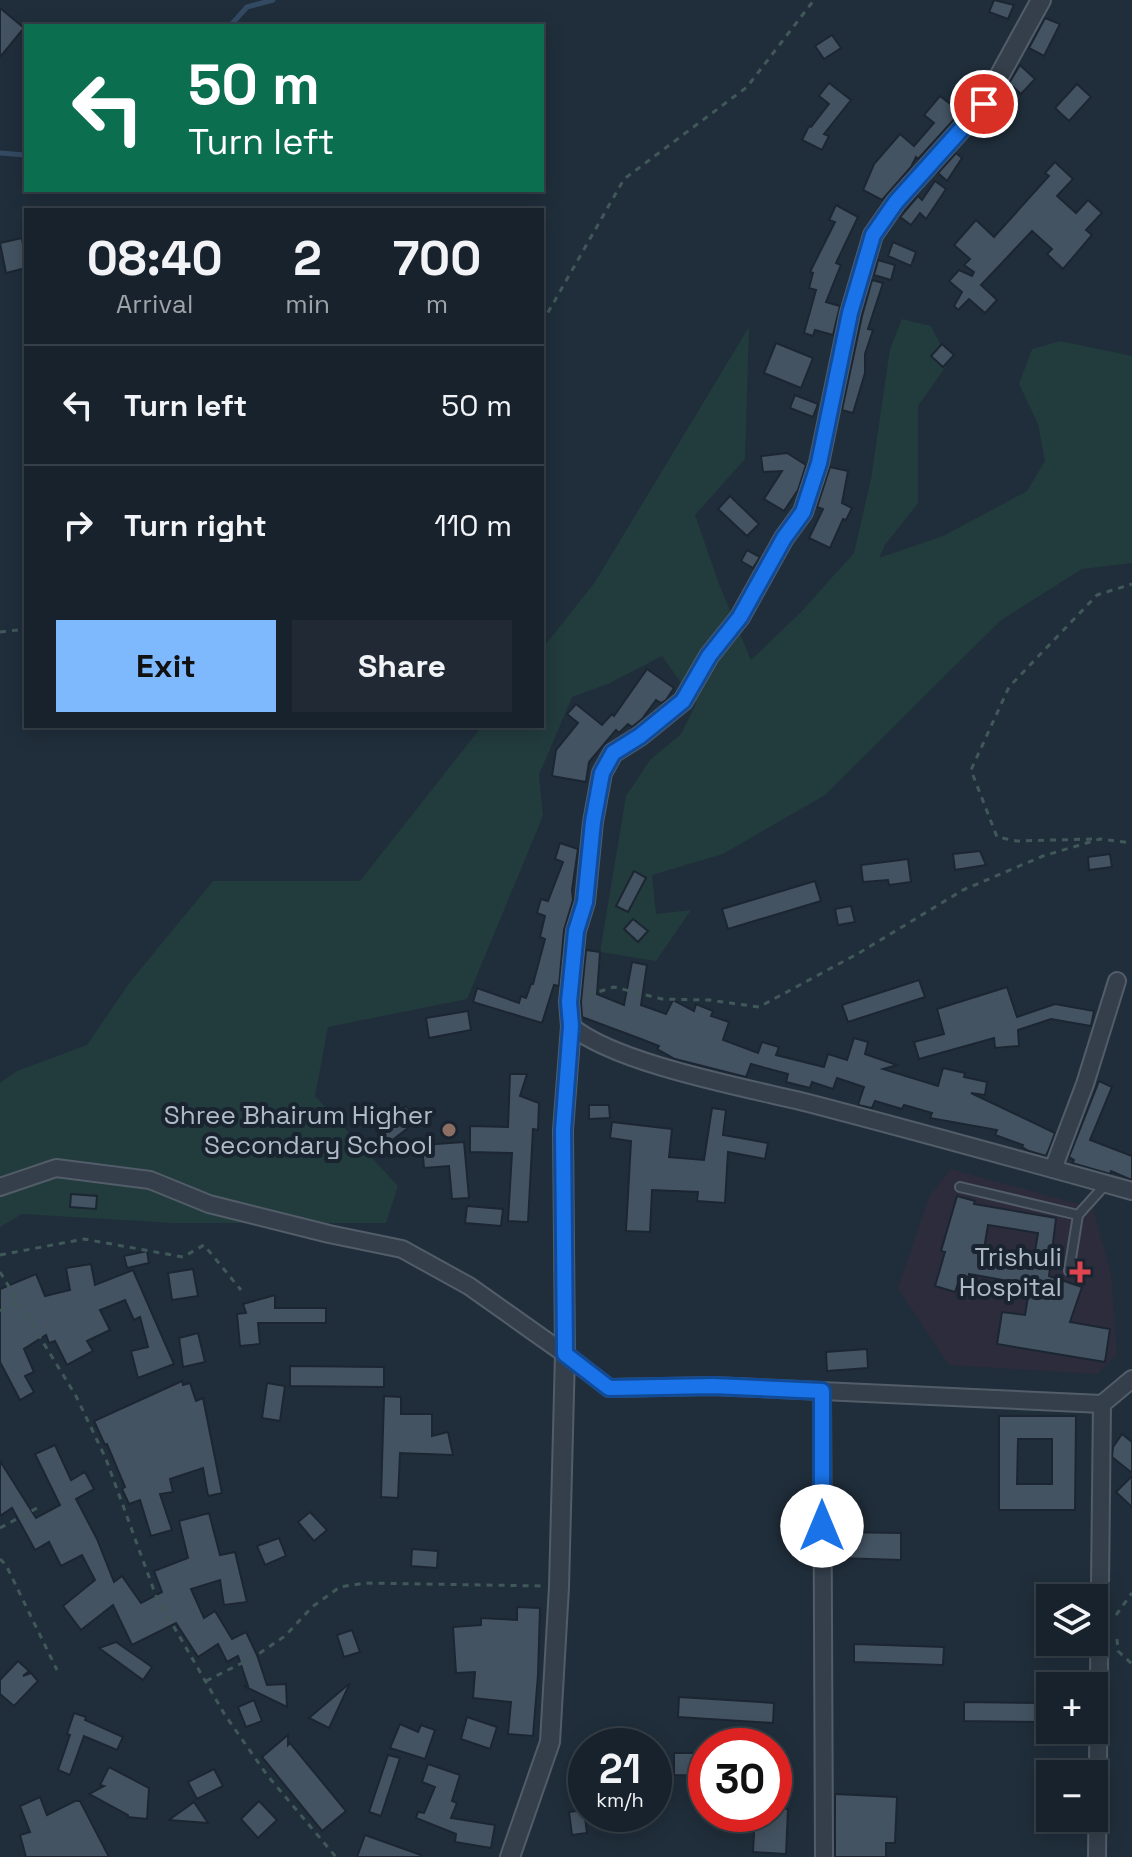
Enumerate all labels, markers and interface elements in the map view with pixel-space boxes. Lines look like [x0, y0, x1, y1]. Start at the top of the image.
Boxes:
text: 50 m [188, 49, 320, 120]
icon: left [56, 56, 160, 160]
pin [950, 70, 1018, 138]
icon: arrive [962, 82, 1006, 126]
text: Turn left [188, 119, 335, 165]
text: 08:40 [87, 228, 223, 289]
text: 2 [293, 228, 322, 289]
text: 700 [393, 228, 481, 289]
text: Arrival [116, 287, 193, 321]
text: min [285, 287, 330, 321]
text: m [426, 287, 448, 321]
icon: left [56, 383, 100, 427]
text: Turn left [124, 386, 247, 425]
text: 50 m [441, 386, 512, 425]
icon: right [56, 503, 100, 547]
text: Turn right [124, 506, 267, 545]
text: 110 m [434, 506, 512, 545]
button: Exit [56, 620, 276, 712]
button: Share [292, 620, 512, 712]
place label: Shree Bhairum Higher Secondary School [164, 1098, 433, 1162]
marker: Shree Bhairum Higher Secondary School [440, 1121, 458, 1139]
place label: Trishuli Hospital [959, 1240, 1062, 1304]
marker: Trishuli Hospital [1069, 1261, 1091, 1283]
position arrow [780, 1484, 864, 1568]
map controls [1036, 1584, 1108, 1832]
button: layers [1036, 1584, 1108, 1656]
button: + [1036, 1672, 1108, 1744]
speed limit sign: 30 [688, 1728, 792, 1832]
text: 21 [599, 1744, 641, 1795]
button: − [1036, 1760, 1108, 1832]
text: km/h [596, 1787, 644, 1813]

